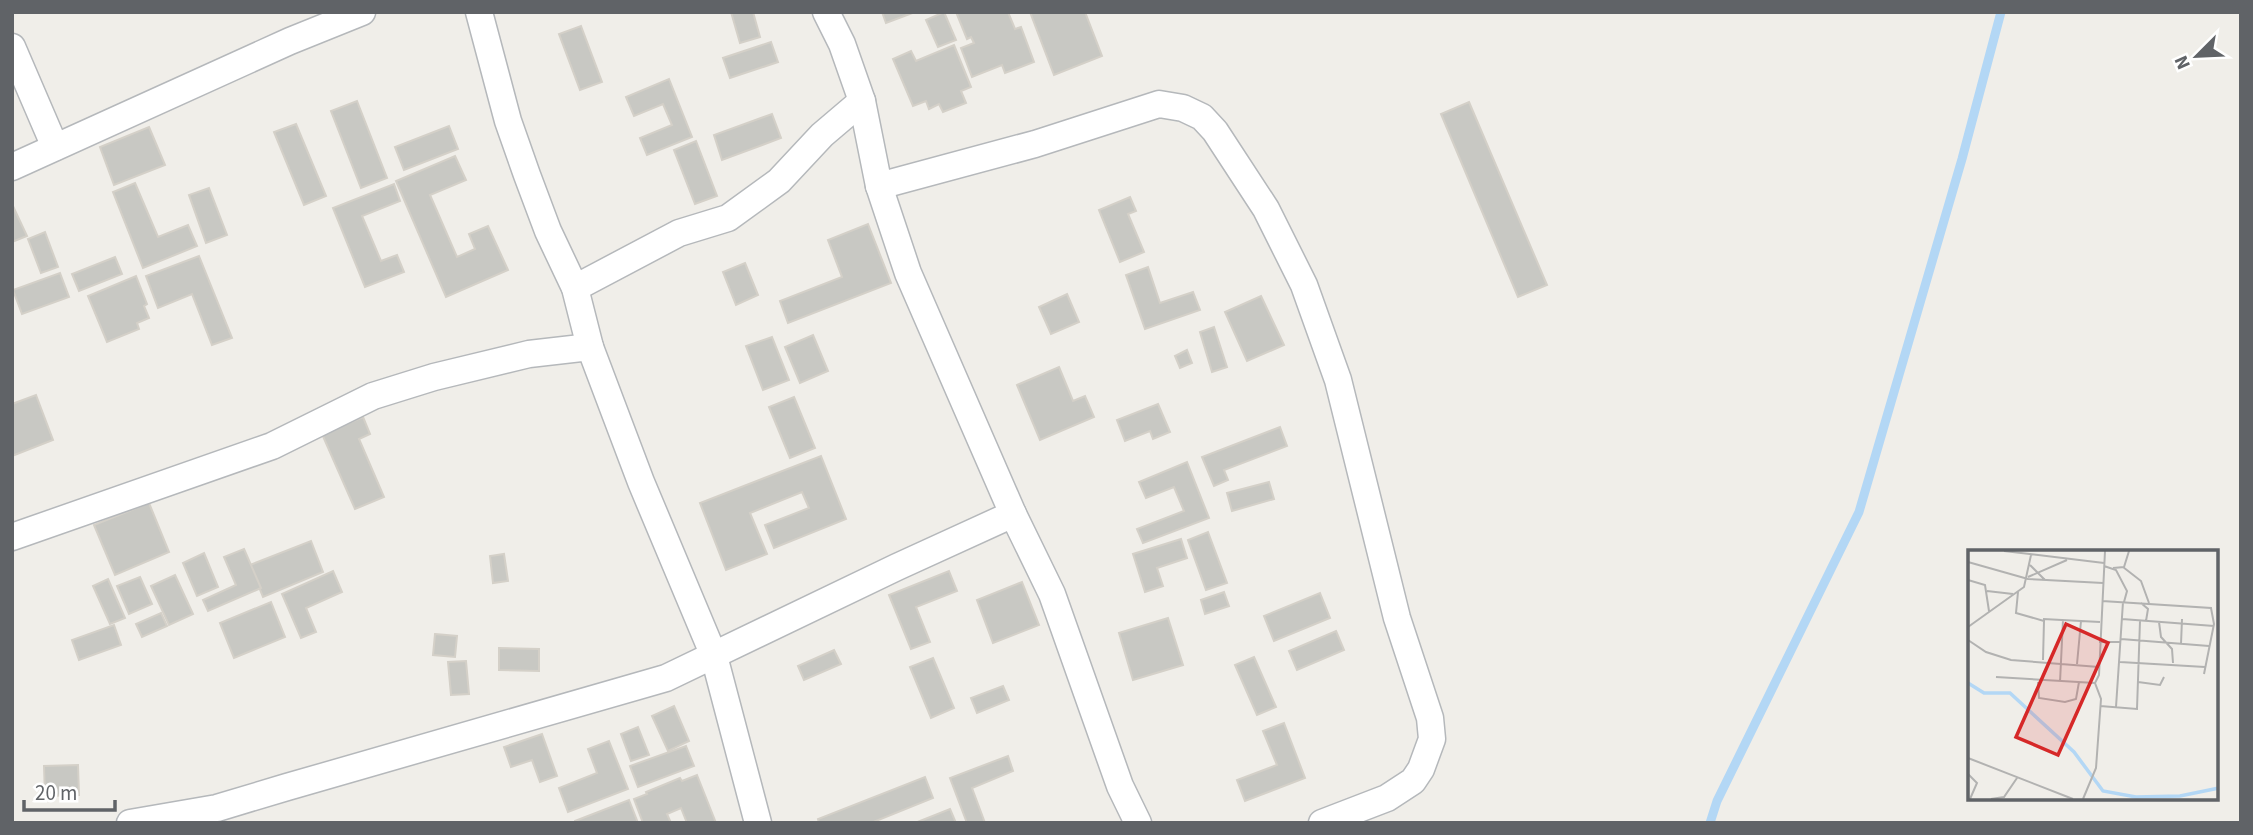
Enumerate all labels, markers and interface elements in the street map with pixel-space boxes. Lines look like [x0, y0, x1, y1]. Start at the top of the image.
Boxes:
north arrow [2162, 21, 2232, 91]
text: N [2168, 51, 2198, 74]
inset map [1968, 550, 2218, 800]
scale bar [24, 768, 116, 812]
text: 20 m [35, 778, 77, 808]

